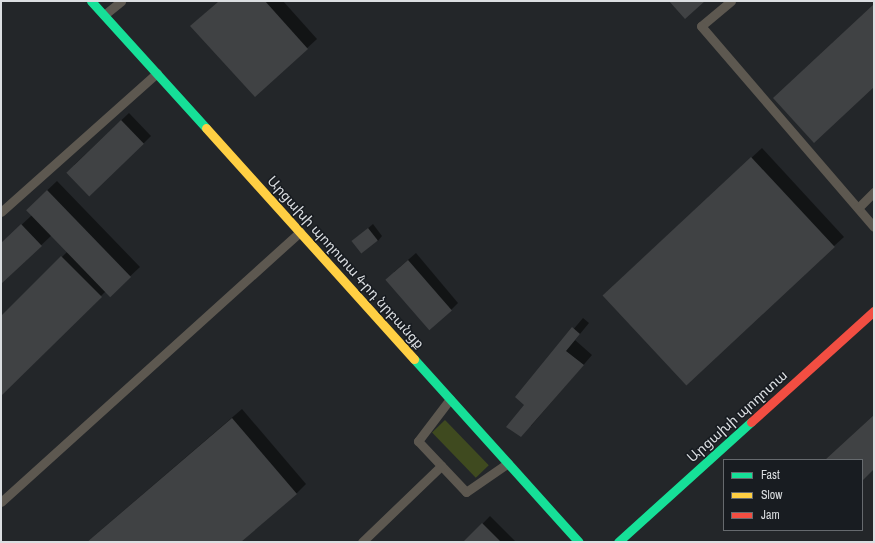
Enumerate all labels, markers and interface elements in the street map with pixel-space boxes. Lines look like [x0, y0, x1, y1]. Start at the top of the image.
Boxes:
street label: Արցախի պողոտա 4-րդ նրբանցք [264, 172, 428, 352]
street label: Արցախի պողոտա [683, 367, 791, 465]
legend [723, 459, 863, 531]
text: Fast [761, 467, 780, 483]
text: Slow [761, 487, 782, 503]
text: Jam [761, 507, 780, 523]

